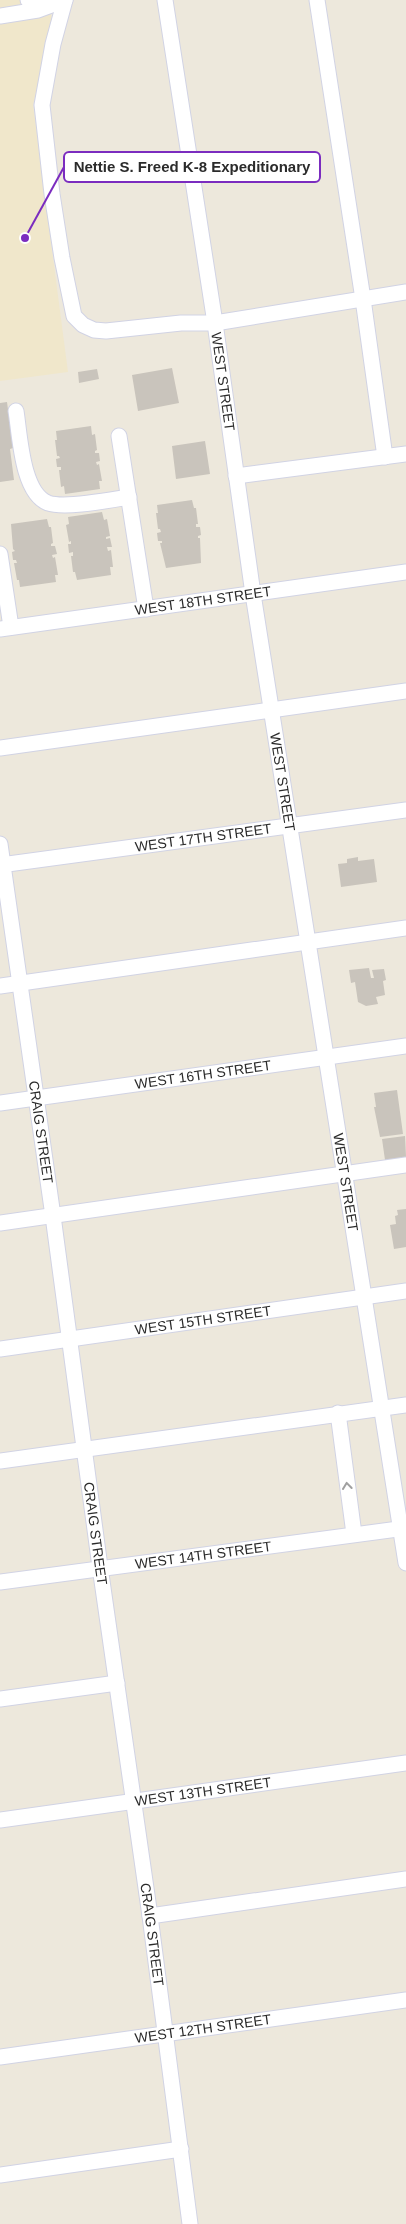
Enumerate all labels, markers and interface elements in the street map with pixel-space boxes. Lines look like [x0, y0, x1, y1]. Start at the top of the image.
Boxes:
callout: Nettie S. Freed K-8 Expeditionary [64, 152, 320, 182]
text: Nettie S. Freed K-8 Expeditionary [74, 158, 311, 175]
street label: WEST STREET [208, 331, 238, 432]
street label: WEST 18TH STREET [134, 583, 273, 618]
street label: WEST STREET [267, 732, 298, 833]
street label: WEST 17TH STREET [134, 820, 273, 855]
street label: WEST 16TH STREET [134, 1057, 273, 1092]
street label: CRAIG STREET [26, 1080, 56, 1185]
street label: WEST STREET [330, 1132, 362, 1233]
street label: WEST 15TH STREET [134, 1302, 273, 1338]
street label: CRAIG STREET [81, 1481, 111, 1586]
one-way arrow [343, 1482, 353, 1490]
street label: WEST 14TH STREET [134, 1538, 273, 1572]
street label: WEST 13TH STREET [134, 1774, 273, 1809]
street label: CRAIG STREET [137, 1882, 167, 1987]
street label: WEST 12TH STREET [134, 2011, 273, 2046]

